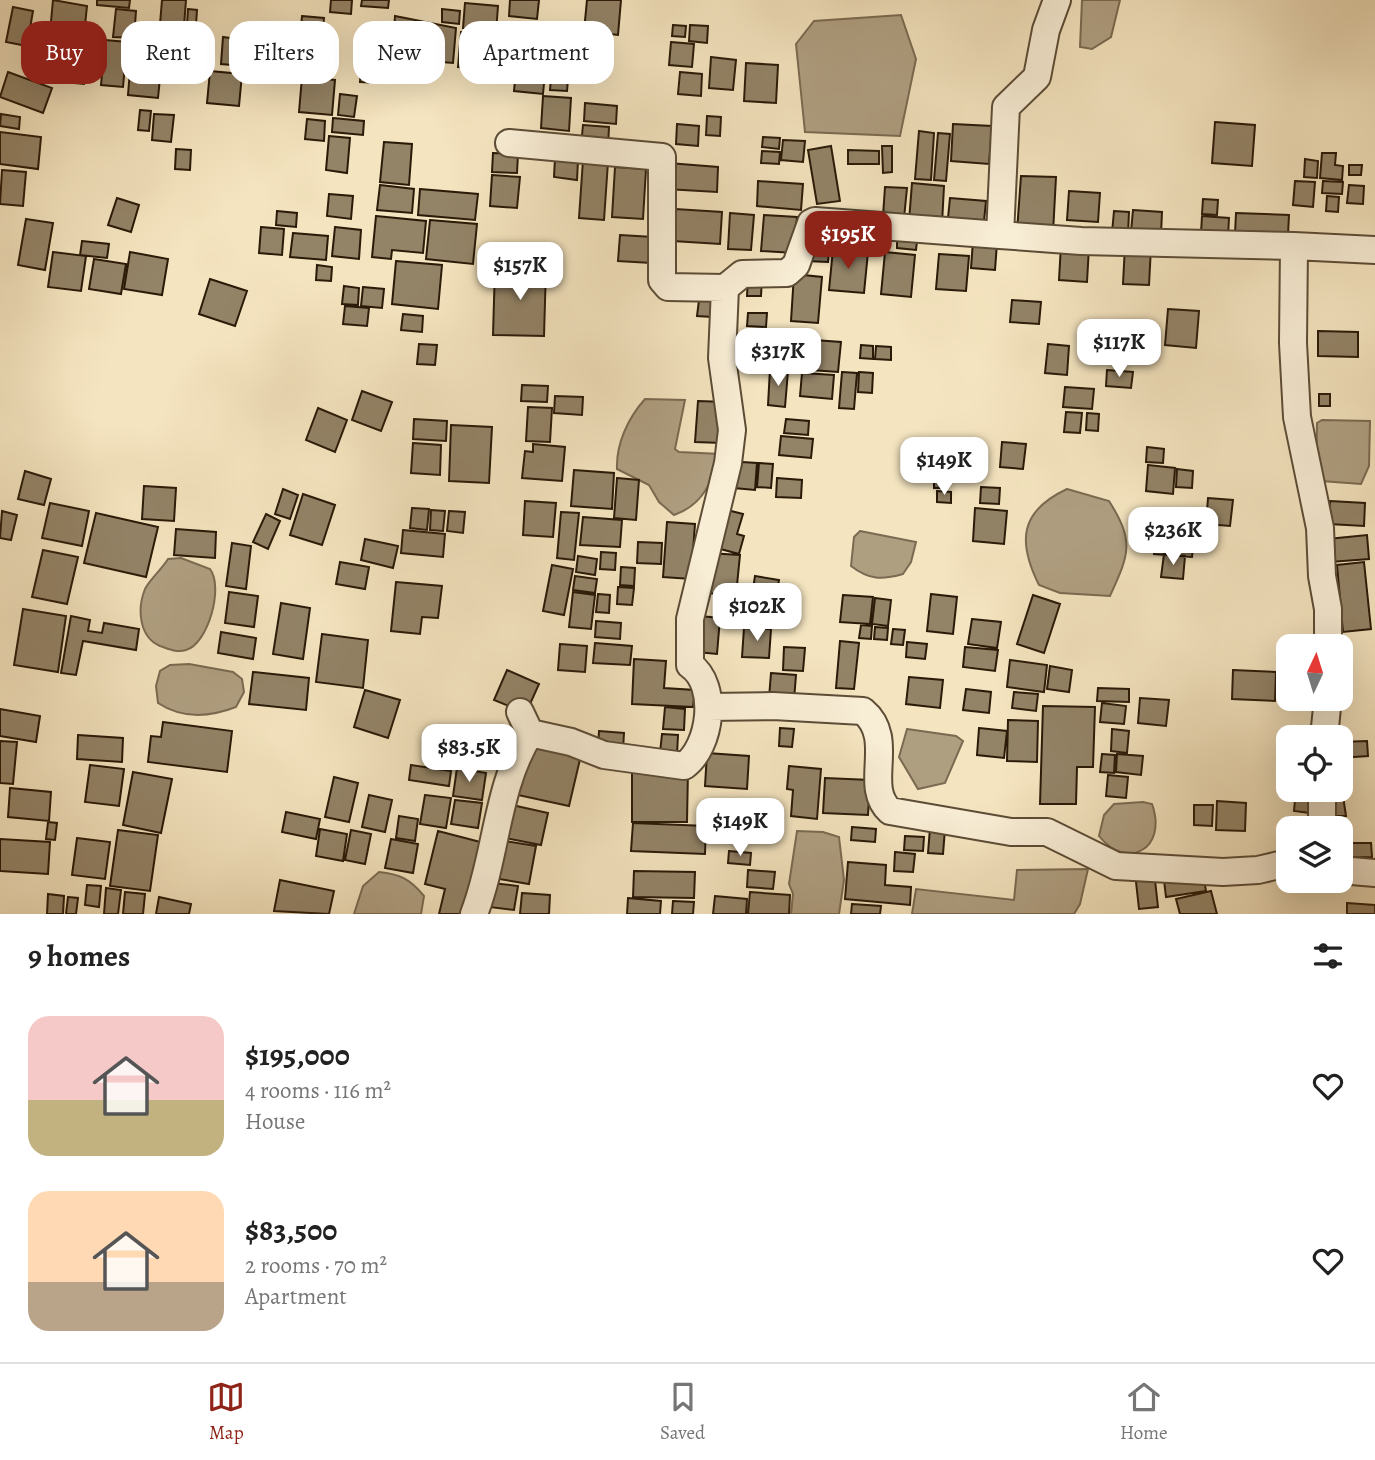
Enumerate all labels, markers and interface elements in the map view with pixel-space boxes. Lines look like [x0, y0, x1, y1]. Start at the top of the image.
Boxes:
chip: Buy [21, 21, 107, 84]
chip: Rent [121, 21, 215, 84]
chip: Filters [229, 21, 339, 84]
chip: New [353, 21, 445, 84]
chip: Apartment [459, 21, 614, 84]
pin: $195K [799, 212, 897, 271]
text: $195K [821, 218, 875, 249]
pin: $157K [471, 243, 569, 302]
text: $157K [493, 249, 547, 280]
pin: $117K [1070, 320, 1168, 379]
text: $117K [1093, 326, 1145, 357]
pin: $317K [729, 328, 827, 388]
text: $317K [751, 335, 805, 366]
pin: $149K [895, 438, 993, 497]
text: $149K [916, 444, 972, 475]
pin: $236K [1124, 508, 1222, 567]
text: $236K [1144, 514, 1202, 545]
pin: $102K [708, 584, 806, 643]
text: $102K [729, 590, 785, 621]
north arrow [1276, 634, 1353, 710]
map controls [1276, 634, 1353, 893]
pin: $83.5K [412, 724, 526, 784]
button: locate [1276, 725, 1353, 802]
text: $83.5K [438, 731, 500, 762]
pin: $149K [691, 798, 789, 858]
text: $149K [712, 805, 768, 836]
button: layers [1276, 816, 1353, 893]
text: 9 homes [28, 936, 130, 976]
icon: filters [1309, 937, 1347, 975]
text: $195,000 [245, 1035, 350, 1075]
icon: home [84, 1044, 168, 1128]
icon: heart [1309, 1067, 1347, 1105]
text: 4 rooms · 116 m² [245, 1075, 391, 1106]
text: House [245, 1106, 305, 1137]
text: $83,500 [245, 1210, 337, 1250]
icon: home [84, 1219, 168, 1303]
icon: heart [1309, 1242, 1347, 1280]
text: 2 rooms · 70 m² [245, 1250, 387, 1281]
text: Apartment [245, 1281, 347, 1312]
tab: Map [207, 1378, 245, 1446]
tab: Saved [660, 1378, 705, 1446]
tab: Home [1120, 1378, 1168, 1446]

